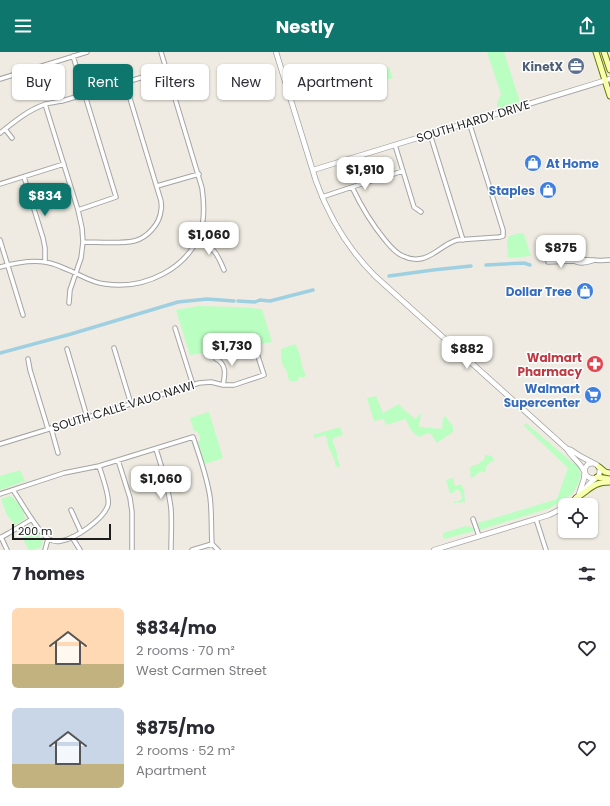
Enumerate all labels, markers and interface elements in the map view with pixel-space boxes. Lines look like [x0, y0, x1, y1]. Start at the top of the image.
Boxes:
text: Nestly [276, 14, 334, 39]
icon: menu [12, 15, 34, 37]
icon: share [576, 15, 598, 37]
office icon: KinetX [566, 56, 586, 76]
place label: KinetX [522, 58, 563, 75]
chip: Buy [12, 64, 65, 100]
chip: Rent [73, 64, 133, 100]
chip: Filters [141, 64, 209, 100]
chip: New [217, 64, 275, 100]
chip: Apartment [283, 64, 387, 100]
street label: SOUTH HARDY DRIVE [414, 96, 532, 146]
shop icon: At Home [523, 153, 543, 173]
place label: At Home [546, 155, 599, 172]
pin: $1,910 [332, 157, 398, 191]
text: $1,910 [346, 160, 384, 179]
shop icon: Staples [538, 180, 558, 200]
place label: Staples [489, 182, 535, 199]
pin: $834 [21, 183, 69, 217]
text: $834 [28, 186, 62, 205]
pin: $1,060 [176, 222, 242, 256]
text: $1,060 [188, 225, 230, 244]
pin: $875 [537, 235, 585, 269]
text: $875 [545, 238, 577, 257]
shop icon: Dollar Tree [575, 281, 595, 301]
place label: Dollar Tree [506, 283, 573, 300]
pin: $1,730 [199, 333, 265, 367]
text: $1,730 [212, 336, 252, 355]
pin: $882 [443, 336, 491, 370]
text: $882 [451, 339, 483, 358]
place label: Walmart Pharmacy [517, 349, 582, 380]
pharmacy icon: Walmart Pharmacy [585, 354, 605, 374]
street label: SOUTH CALLE VAUO NAWI [50, 376, 196, 436]
place label: Walmart Supercenter [504, 380, 580, 411]
supermarket icon: Walmart Supercenter [583, 385, 603, 405]
pin: $1,060 [128, 466, 194, 500]
text: $1,060 [140, 469, 182, 488]
map controls [558, 498, 598, 538]
button: locate [558, 498, 598, 538]
scale bar [12, 522, 111, 541]
text: 200 m [18, 523, 52, 539]
text: 7 homes [12, 562, 85, 586]
icon: filters [576, 563, 598, 585]
text: $834/mo [136, 616, 217, 640]
icon: home [44, 624, 92, 672]
icon: heart [576, 637, 598, 659]
text: 2 rooms · 70 m² [136, 641, 235, 660]
text: West Carmen Street [136, 661, 267, 680]
text: $875/mo [136, 716, 215, 740]
icon: home [44, 724, 92, 772]
icon: heart [576, 737, 598, 759]
text: 2 rooms · 52 m² [136, 741, 235, 760]
text: Apartment [136, 761, 206, 780]

